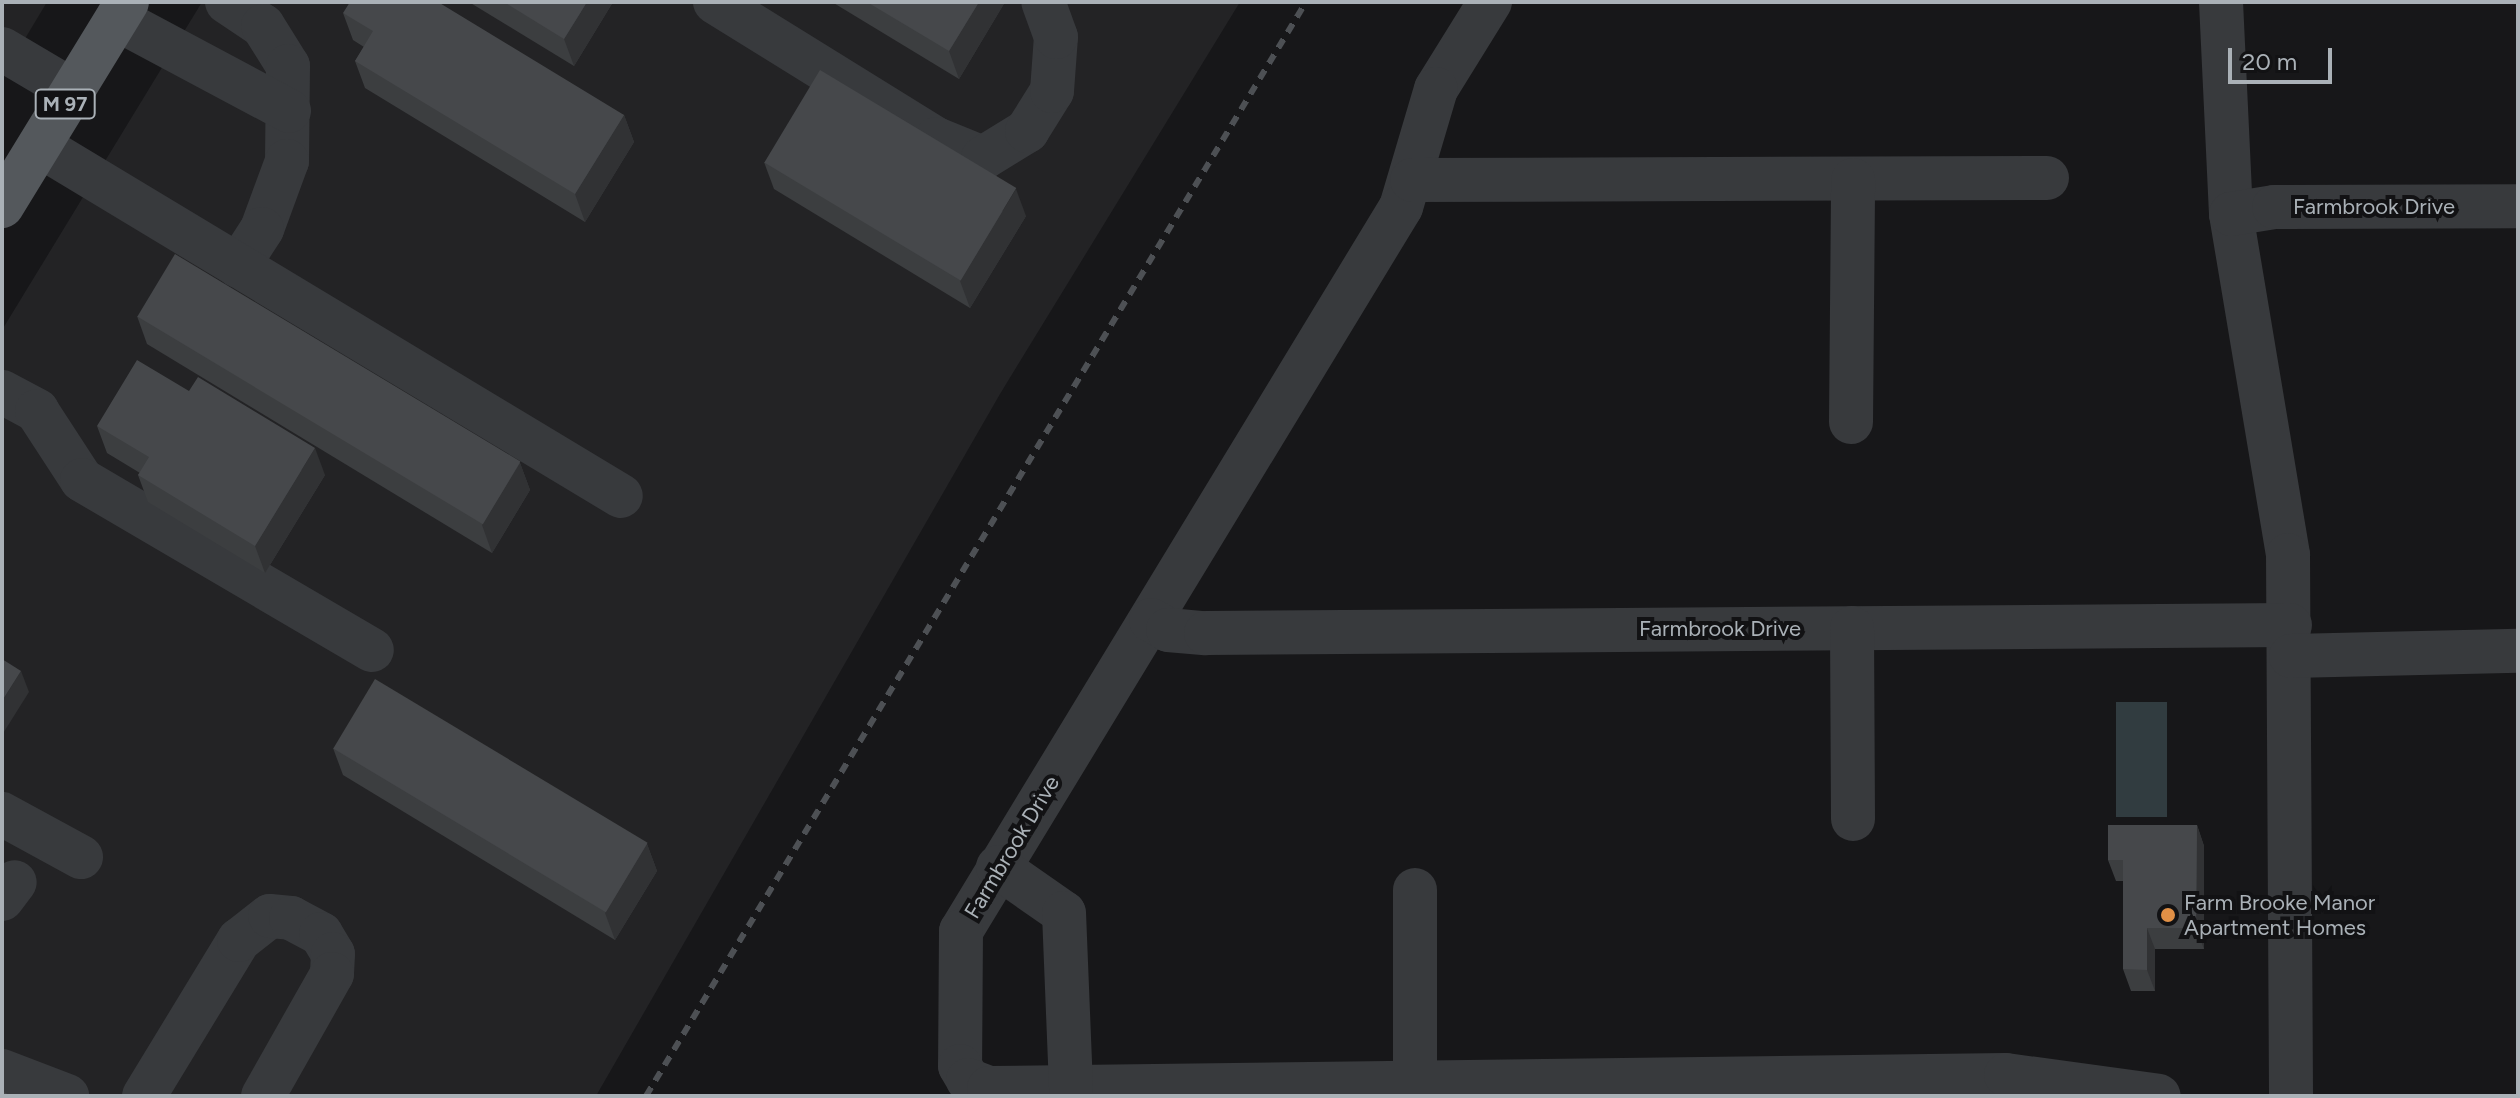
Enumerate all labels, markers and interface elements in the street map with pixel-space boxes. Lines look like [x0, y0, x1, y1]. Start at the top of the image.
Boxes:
scale bar [2232, 32, 2336, 82]
text: 20 m [2242, 47, 2297, 76]
road number: M 97 [33, 88, 97, 120]
street label: Farmbrook Drive [2293, 194, 2455, 220]
street label: Farmbrook Drive [1639, 616, 1801, 642]
street label: Farmbrook Drive [959, 771, 1065, 923]
place label: Farm Brooke Manor Apartment Homes [2184, 889, 2375, 940]
marker: Farm Brooke Manor Apartment Homes [2159, 906, 2177, 924]

